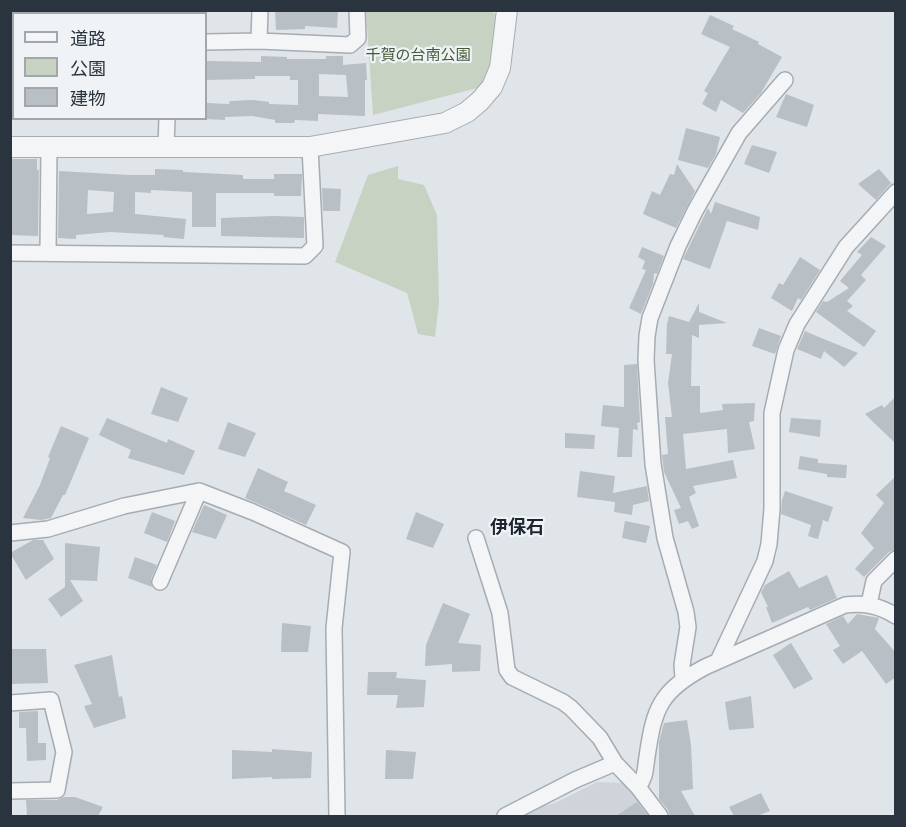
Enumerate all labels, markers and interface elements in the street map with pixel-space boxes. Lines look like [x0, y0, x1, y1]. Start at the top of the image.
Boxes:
legend [12, 12, 207, 120]
text: 道路 [70, 28, 106, 49]
park label: 千賀の台南公園 [366, 47, 470, 65]
text: 公園 [70, 58, 106, 79]
text: 建物 [70, 88, 106, 109]
district label: 伊保石 [490, 517, 544, 539]

